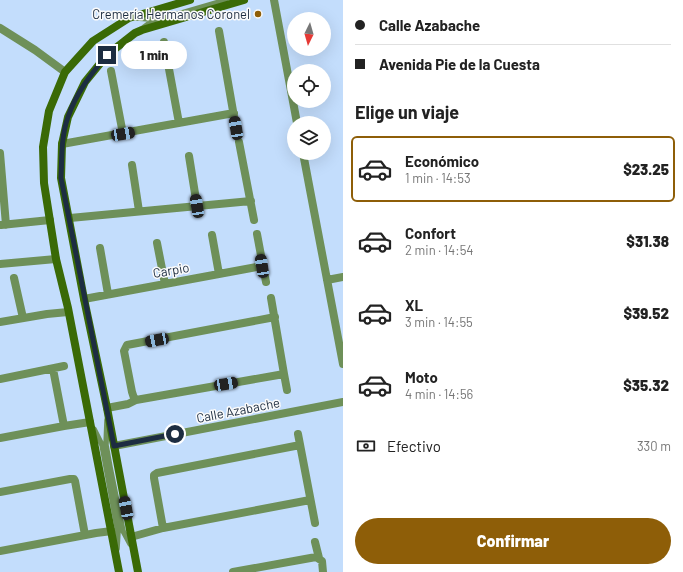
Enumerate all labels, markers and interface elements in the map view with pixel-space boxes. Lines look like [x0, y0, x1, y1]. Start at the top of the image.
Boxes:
place label: Cremería Hermanos Coronel [92, 6, 250, 22]
marker: Cremería Hermanos Coronel [253, 9, 263, 19]
north arrow [287, 12, 331, 56]
map controls [287, 12, 331, 160]
text: Calle Azabache [379, 16, 480, 34]
callout: 1 min [121, 41, 187, 69]
route end [98, 46, 116, 64]
text: 1 min [140, 47, 168, 63]
text: Avenida Pie de la Cuesta [379, 55, 540, 73]
button: locate [287, 64, 331, 108]
text: Elige un viaje [355, 101, 459, 123]
car [228, 115, 244, 141]
button: layers [287, 116, 331, 160]
car [110, 126, 136, 142]
icon: car [357, 151, 393, 187]
text: Económico [405, 152, 479, 170]
text: $23.25 [623, 160, 669, 178]
text: 1 min · 14:53 [405, 170, 471, 186]
car [189, 193, 205, 219]
icon: car [357, 223, 393, 259]
text: Confort [405, 224, 456, 242]
text: $31.38 [626, 232, 669, 250]
text: 2 min · 14:54 [405, 242, 474, 258]
car [254, 253, 270, 279]
street label: Carpio [152, 259, 190, 281]
icon: car [357, 295, 393, 331]
text: XL [405, 296, 423, 314]
text: $39.52 [623, 304, 669, 322]
text: 3 min · 14:55 [405, 314, 473, 330]
car [144, 332, 170, 348]
icon: car [357, 367, 393, 403]
text: Moto [405, 368, 438, 386]
car [213, 376, 239, 392]
text: $35.32 [623, 376, 669, 394]
text: 4 min · 14:56 [405, 386, 473, 402]
street label: Calle Azabache [195, 394, 281, 426]
route start [166, 425, 184, 443]
icon: cash [355, 435, 377, 457]
text: Efectivo [387, 437, 441, 455]
text: 330 m [637, 438, 671, 454]
car [118, 495, 134, 521]
button: Confirmar [355, 518, 671, 564]

